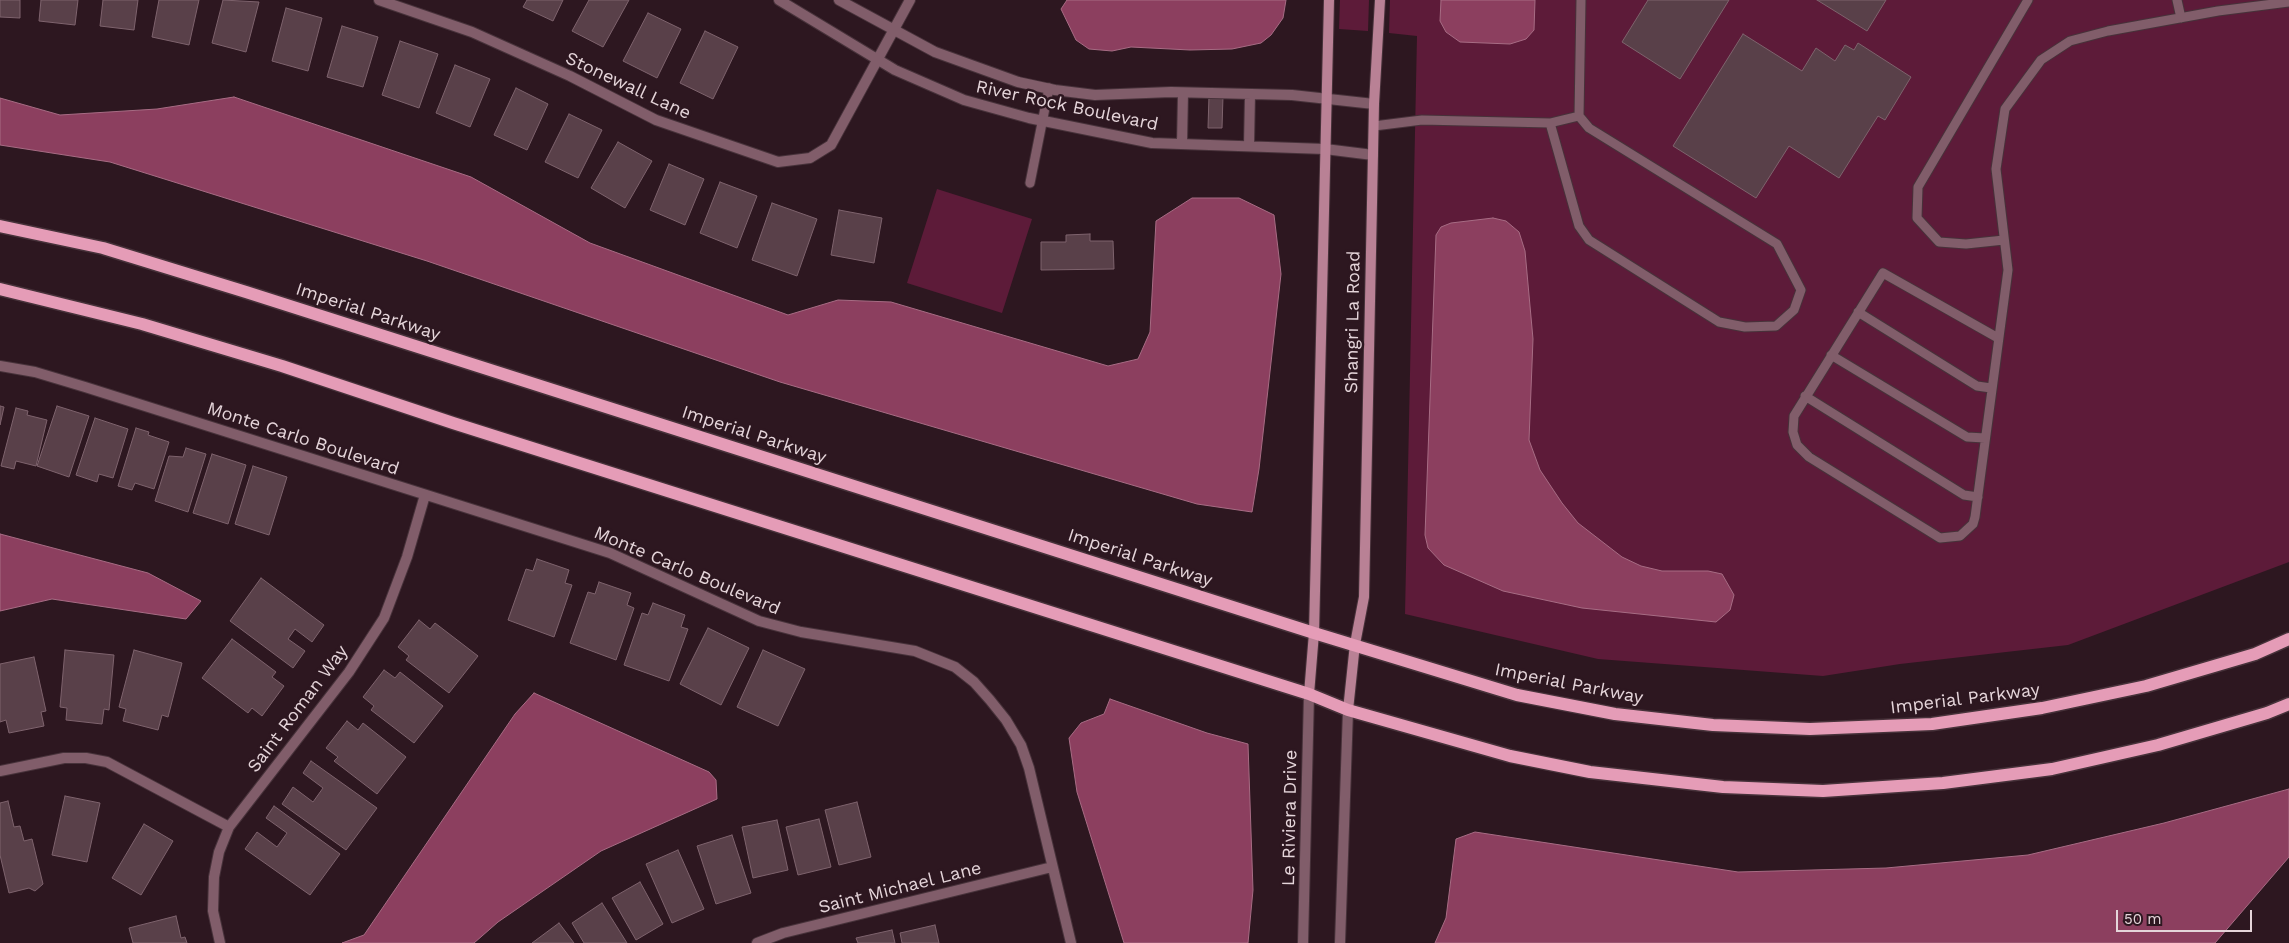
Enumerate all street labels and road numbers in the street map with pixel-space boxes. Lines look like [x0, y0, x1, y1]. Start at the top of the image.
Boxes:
street label: Stonewall Lane [562, 48, 694, 124]
street label: River Rock Boulevard [974, 76, 1160, 136]
street label: Shangri La Road [1341, 250, 1365, 394]
street label: Imperial Parkway [293, 278, 443, 346]
street label: Monte Carlo Boulevard [204, 398, 402, 480]
street label: Imperial Parkway [679, 401, 829, 469]
street label: Monte Carlo Boulevard [591, 522, 783, 620]
street label: Imperial Parkway [1065, 524, 1215, 592]
street label: Saint Roman Way [243, 641, 353, 777]
street label: Imperial Parkway [1493, 659, 1645, 709]
street label: Imperial Parkway [1889, 679, 2041, 719]
street label: Le Riviera Drive [1278, 750, 1302, 886]
street label: Saint Michael Lane [816, 857, 984, 919]

